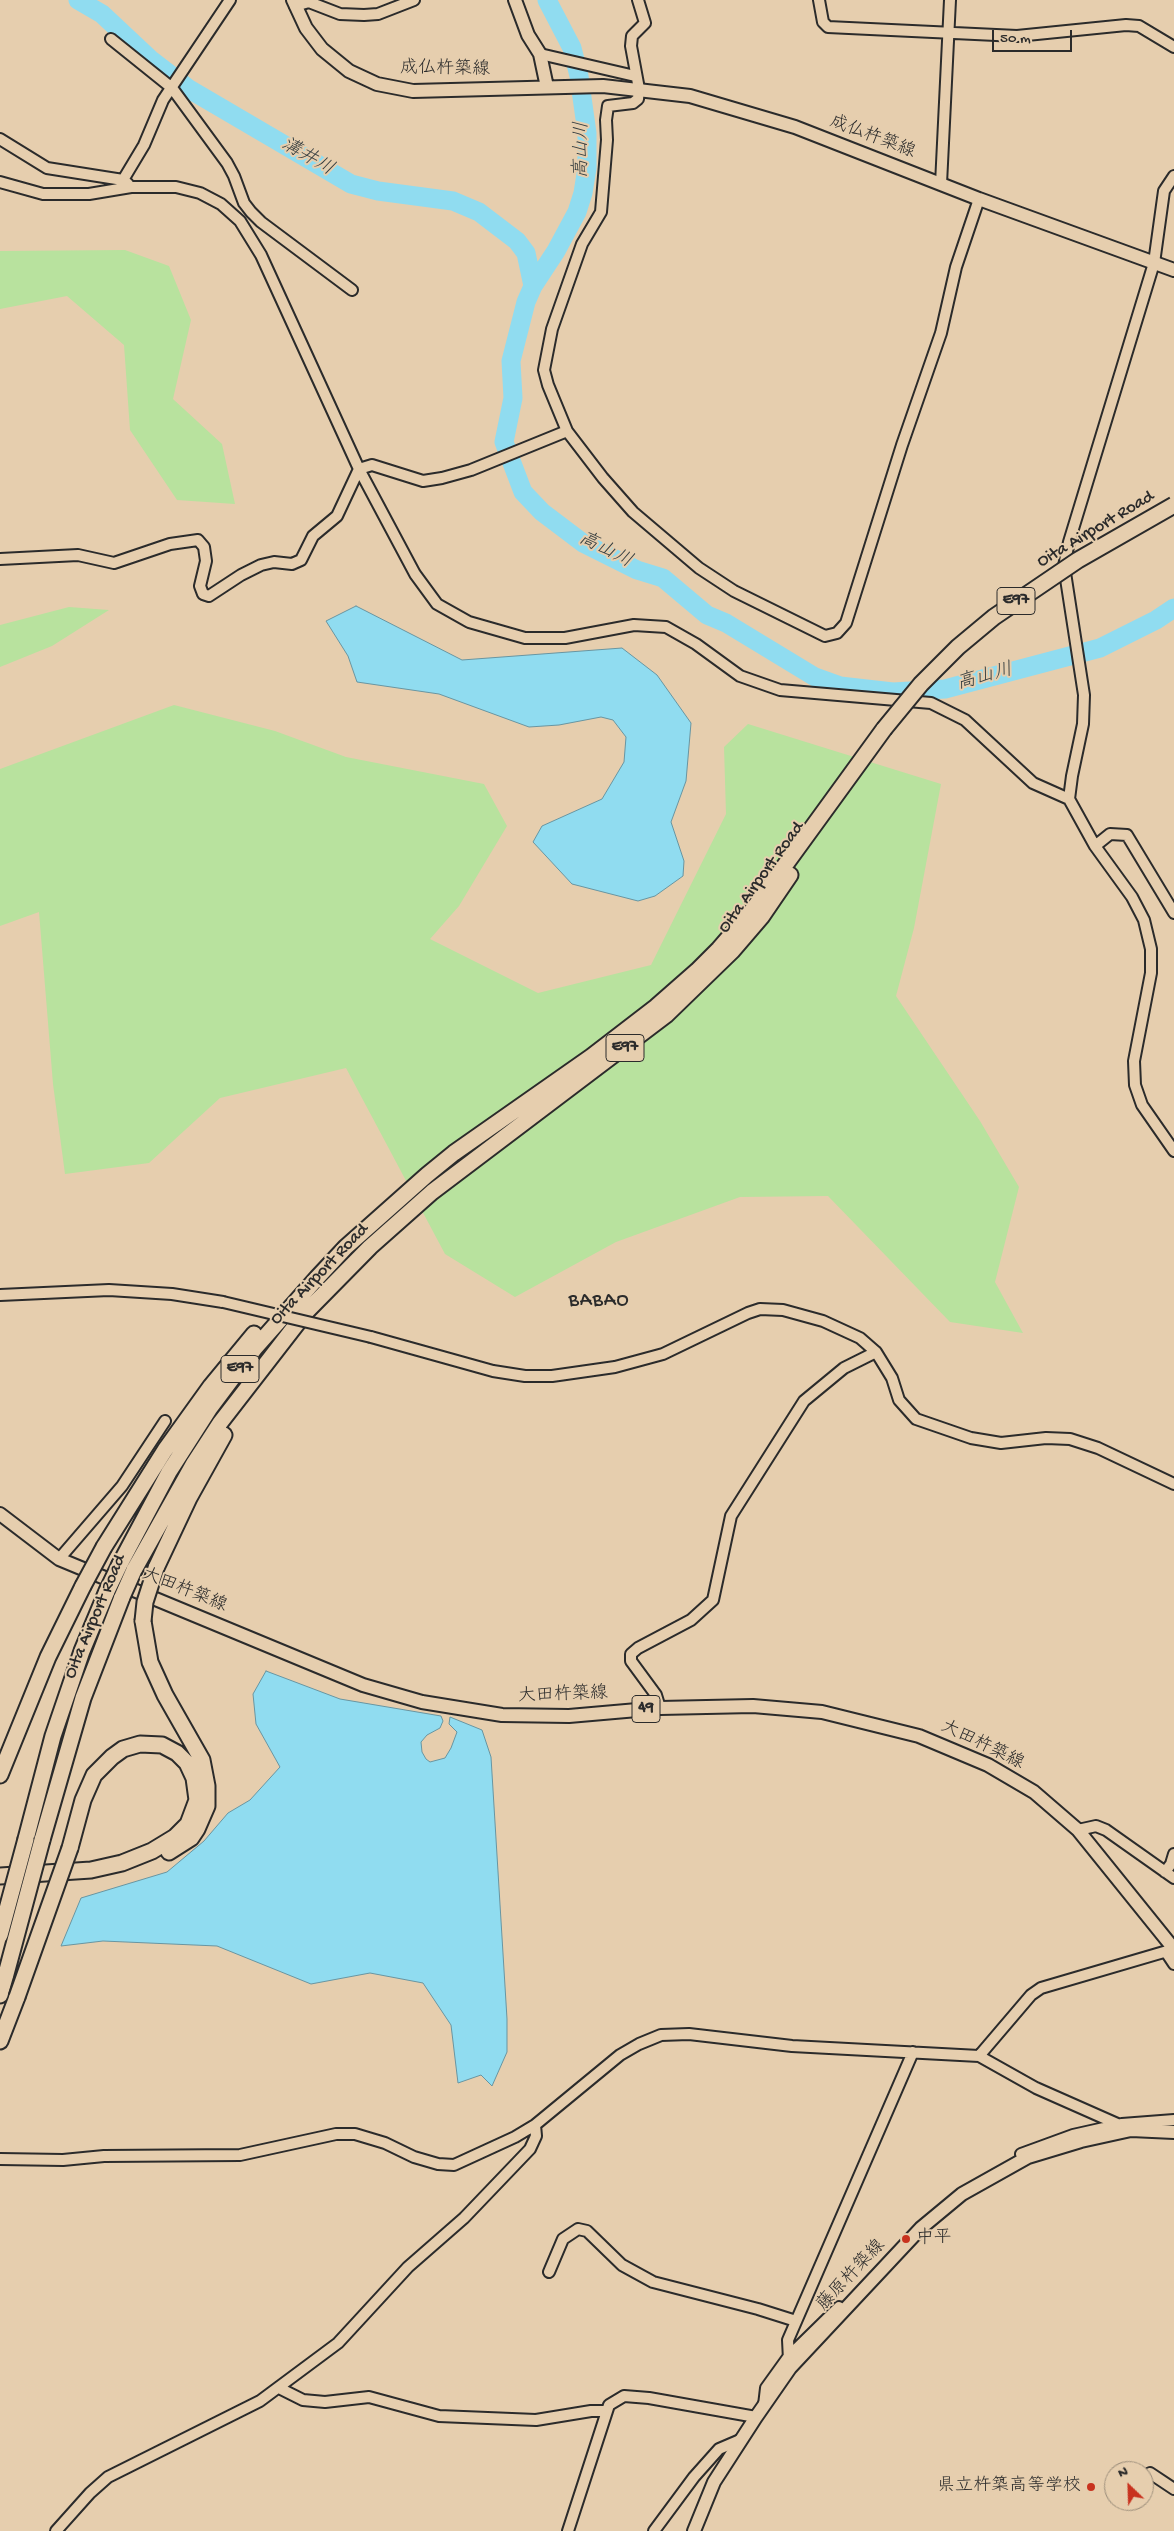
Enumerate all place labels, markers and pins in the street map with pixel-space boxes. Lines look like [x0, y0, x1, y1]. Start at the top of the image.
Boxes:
place label: 中平 [916, 2228, 952, 2250]
marker: 中平 [900, 2233, 912, 2245]
place label: 県立杵築高等学校 [937, 2476, 1081, 2498]
marker: 県立杵築高等学校 [1085, 2481, 1097, 2493]

